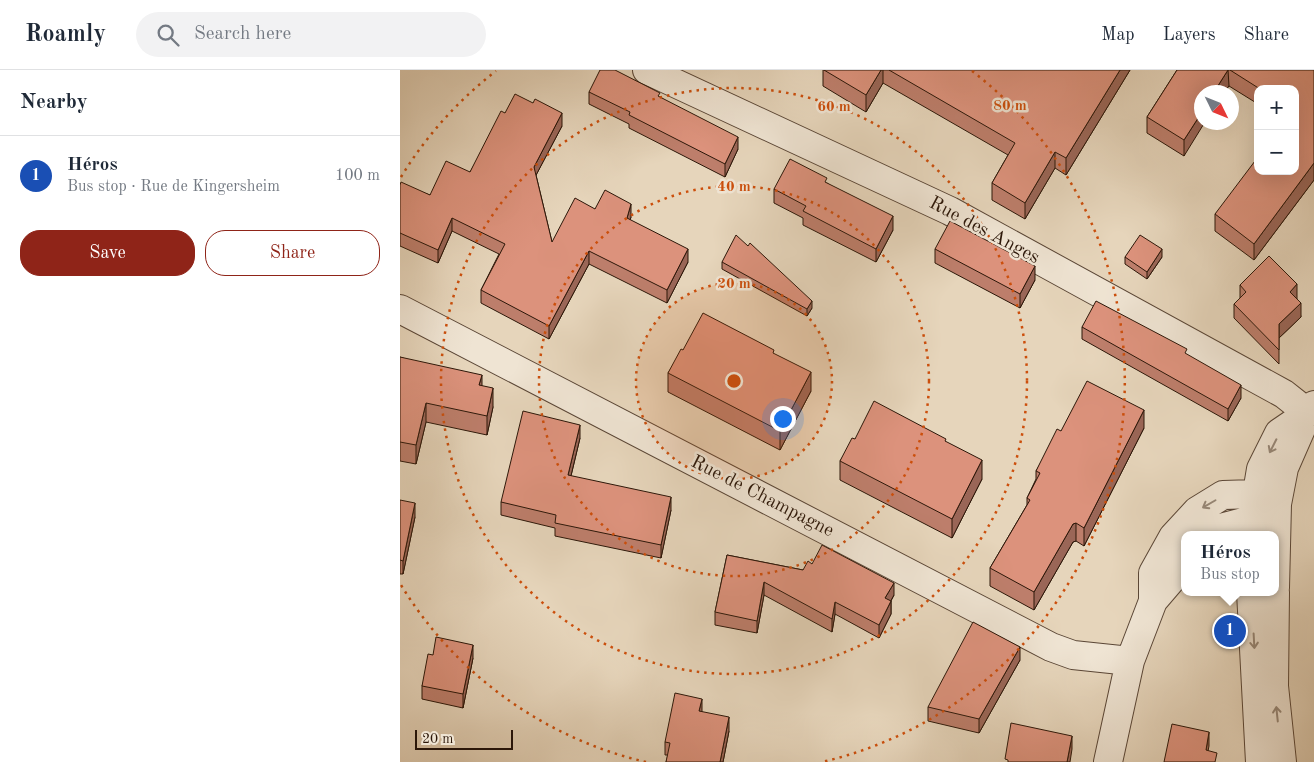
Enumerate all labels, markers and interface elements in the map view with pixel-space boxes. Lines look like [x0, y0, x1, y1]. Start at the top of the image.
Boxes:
search box [136, 12, 486, 57]
icon: search [154, 21, 182, 49]
text: Roamly [25, 23, 106, 47]
text: Search here [194, 25, 291, 44]
text: Map [1101, 26, 1135, 44]
text: Layers [1163, 26, 1215, 44]
text: Share [1243, 26, 1289, 44]
north arrow [1194, 85, 1239, 130]
map controls [1254, 85, 1299, 175]
button: + [1254, 85, 1299, 130]
text: Nearby [20, 92, 88, 113]
text: 80 m [993, 99, 1027, 114]
text: 60 m [817, 100, 851, 115]
button: − [1254, 130, 1299, 175]
text: Héros [67, 156, 118, 175]
text: 1 [31, 168, 41, 184]
text: 100 m [335, 168, 380, 184]
text: Bus stop · Rue de Kingersheim [67, 179, 280, 195]
text: 40 m [717, 180, 751, 195]
street label: Rue des Anges [926, 194, 1042, 268]
button: Save [20, 230, 195, 276]
button: Share [205, 230, 380, 276]
text: 20 m [717, 277, 751, 292]
centre of rings [725, 372, 743, 390]
your location [770, 406, 796, 432]
one-way arrow [1268, 438, 1278, 453]
street label: Rue de Champagne [687, 453, 837, 541]
one-way arrow [1201, 499, 1216, 509]
popup [1181, 531, 1279, 596]
text: Héros [1200, 544, 1251, 563]
text: Bus stop [1200, 567, 1260, 583]
pin: 1 [1214, 612, 1246, 650]
one-way arrow [1249, 633, 1258, 649]
one-way arrow [1272, 706, 1281, 722]
scale bar [415, 727, 512, 750]
text: 20 m [422, 732, 453, 746]

